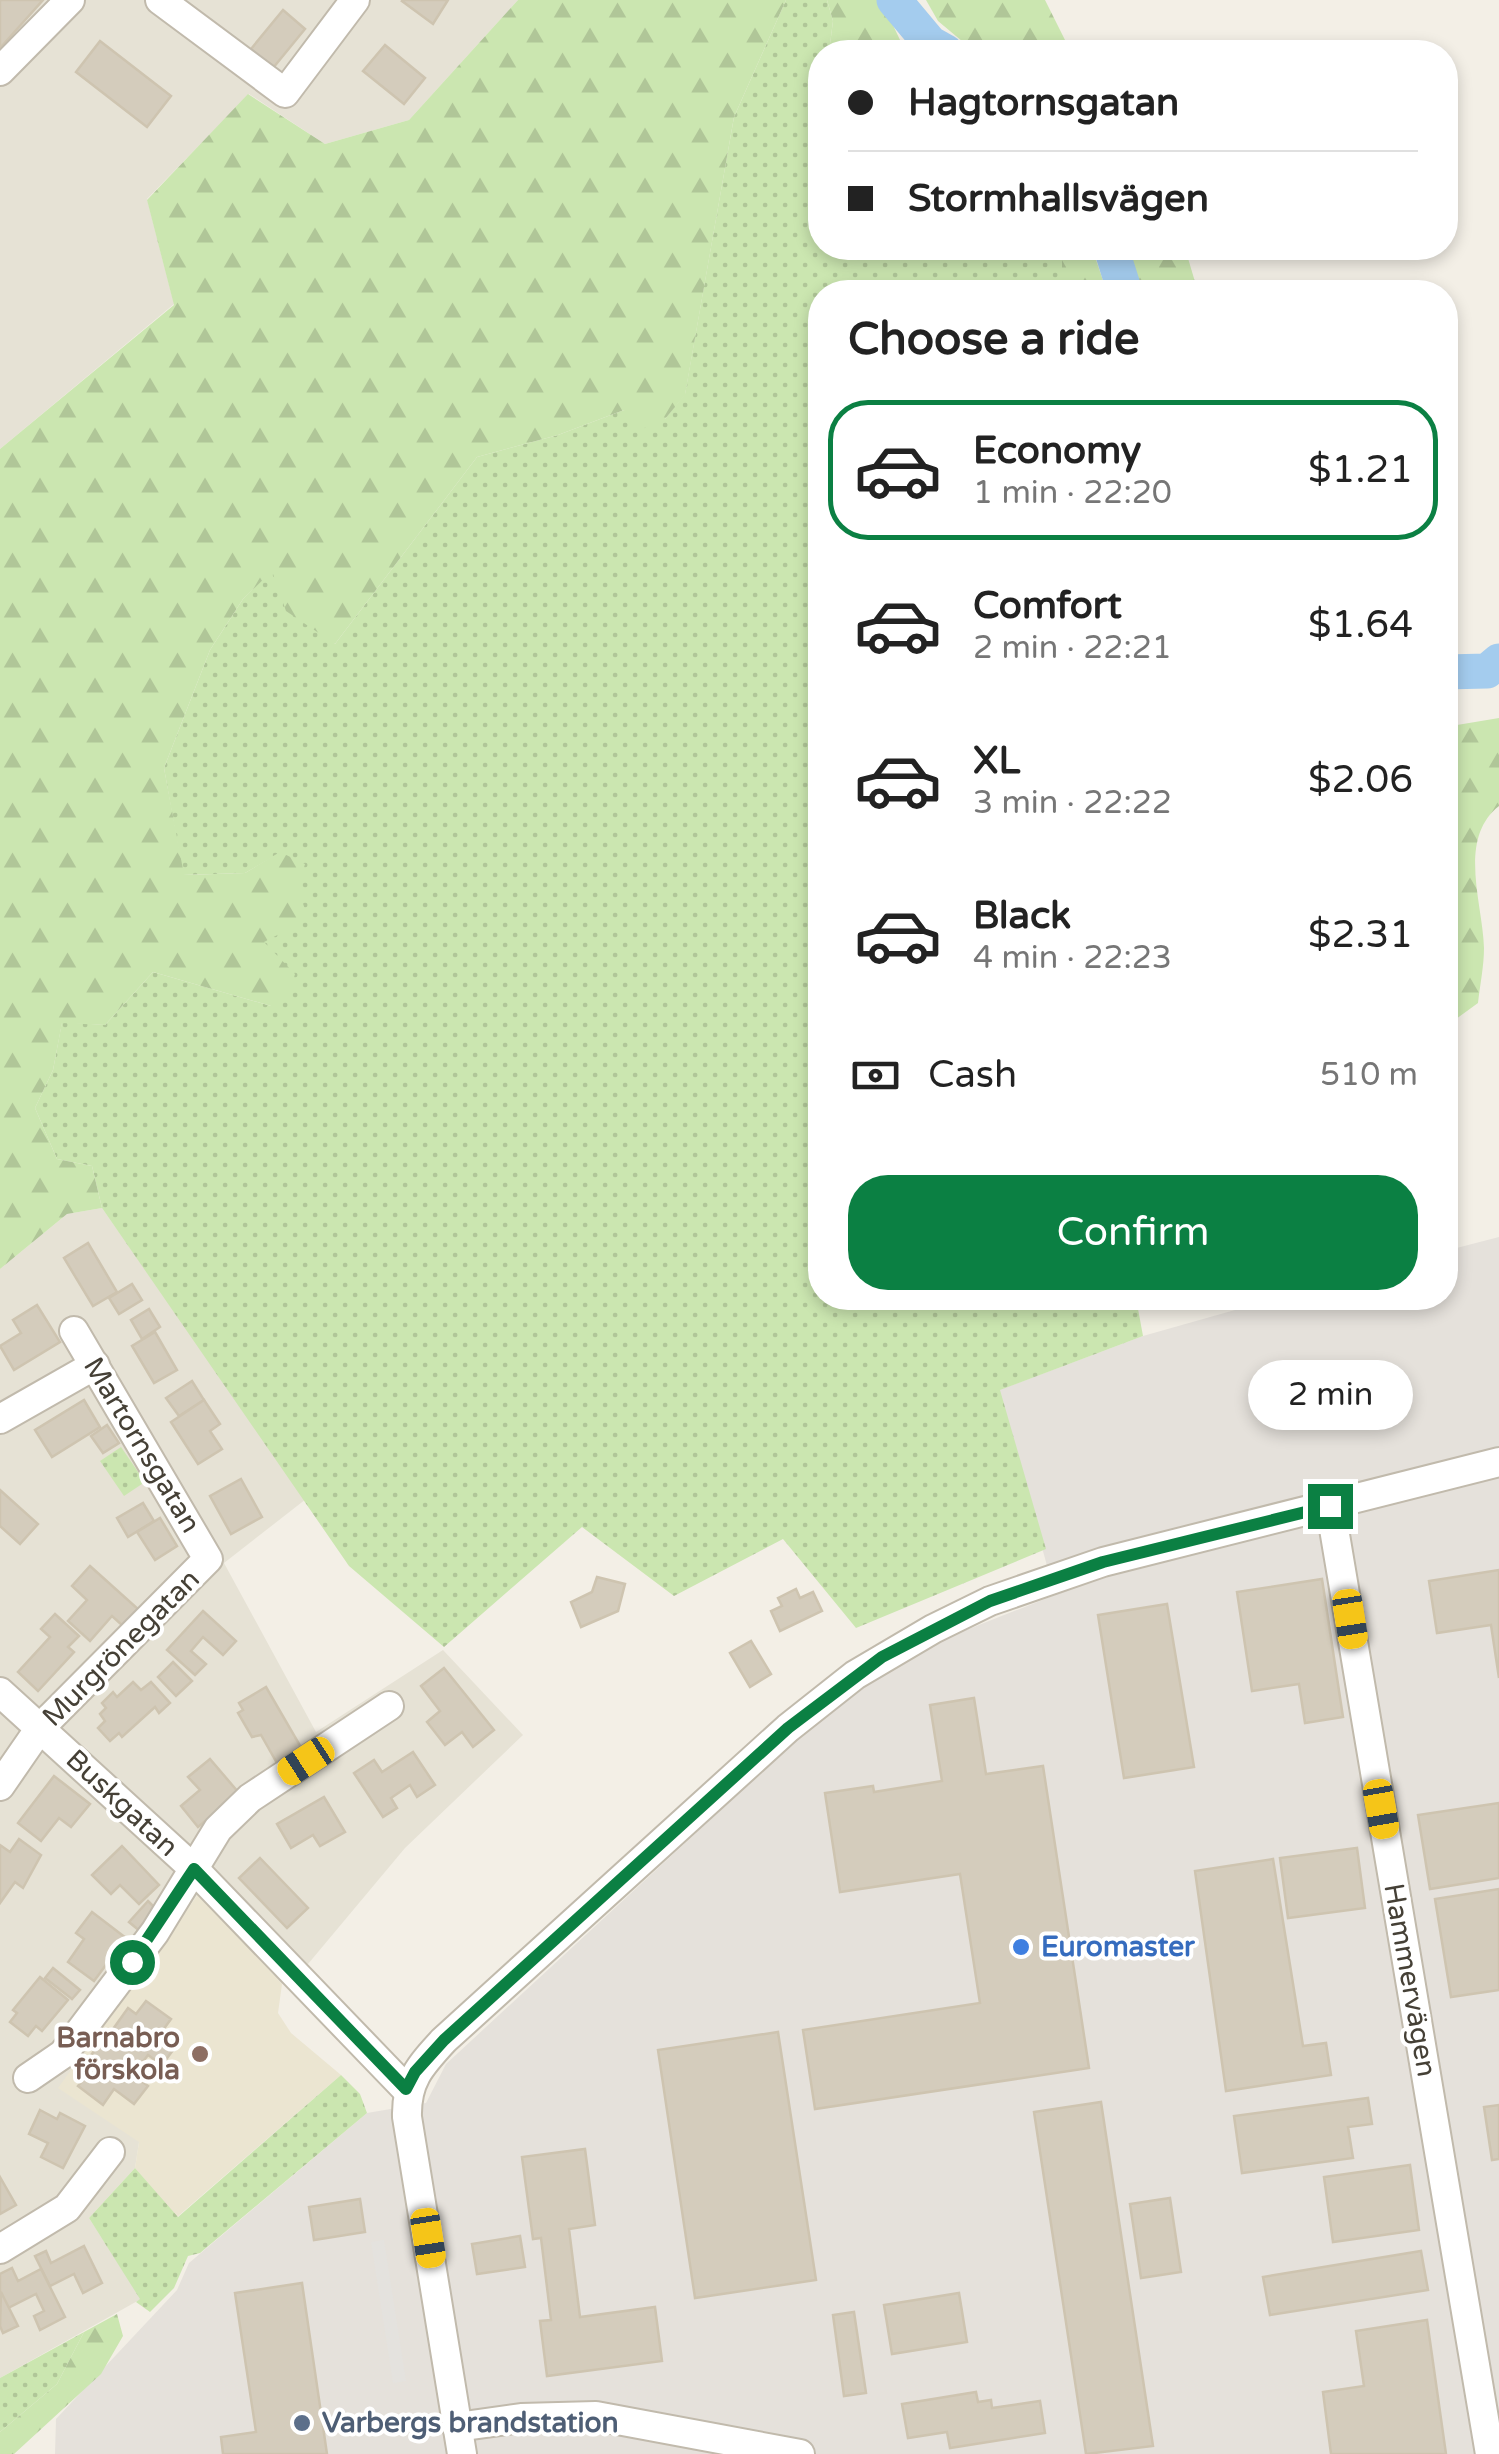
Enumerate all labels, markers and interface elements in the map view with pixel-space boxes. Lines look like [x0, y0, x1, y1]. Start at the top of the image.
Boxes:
text: Hagtornsgatan [908, 80, 1179, 126]
text: Stormhallsvägen [908, 176, 1209, 222]
text: Choose a ride [848, 313, 1139, 367]
icon: car [853, 425, 943, 515]
text: Economy [973, 428, 1141, 474]
text: $1.21 [1308, 447, 1413, 493]
text: 1 min · 22:20 [973, 474, 1172, 512]
icon: car [853, 580, 943, 670]
text: Comfort [973, 583, 1122, 629]
text: $1.64 [1308, 602, 1413, 648]
text: 2 min · 22:21 [973, 629, 1172, 667]
icon: car [853, 735, 943, 825]
text: XL [973, 738, 1020, 784]
text: $2.06 [1308, 757, 1413, 803]
text: 3 min · 22:22 [973, 784, 1172, 822]
icon: car [853, 890, 943, 980]
text: Black [973, 893, 1071, 939]
text: $2.31 [1308, 912, 1413, 958]
text: 4 min · 22:23 [973, 939, 1172, 977]
icon: cash [848, 1048, 903, 1103]
text: Cash [928, 1052, 1017, 1098]
text: 510 m [1320, 1056, 1418, 1094]
button: Confirm [848, 1175, 1418, 1290]
street label: Martornsgatan [76, 1351, 208, 1539]
callout: 2 min [1248, 1361, 1412, 1431]
text: 2 min [1288, 1376, 1373, 1414]
route end [1308, 1484, 1353, 1529]
street label: Murgrönegatan [35, 1562, 207, 1734]
car [1330, 1587, 1370, 1651]
car [273, 1732, 339, 1790]
street label: Buskgatan [59, 1742, 185, 1864]
car [1361, 1777, 1401, 1841]
street label: Hammervägen [1376, 1881, 1444, 2079]
place label: Euromaster [1041, 1930, 1196, 1964]
marker: Euromaster [1010, 1936, 1032, 1958]
route start [110, 1940, 155, 1985]
place label: Barnabro förskola [56, 2021, 180, 2087]
marker: Barnabro förskola [189, 2043, 211, 2065]
car [408, 2206, 448, 2270]
place label: Varbergs brandstation [322, 2406, 619, 2440]
marker: Varbergs brandstation [291, 2412, 313, 2434]

